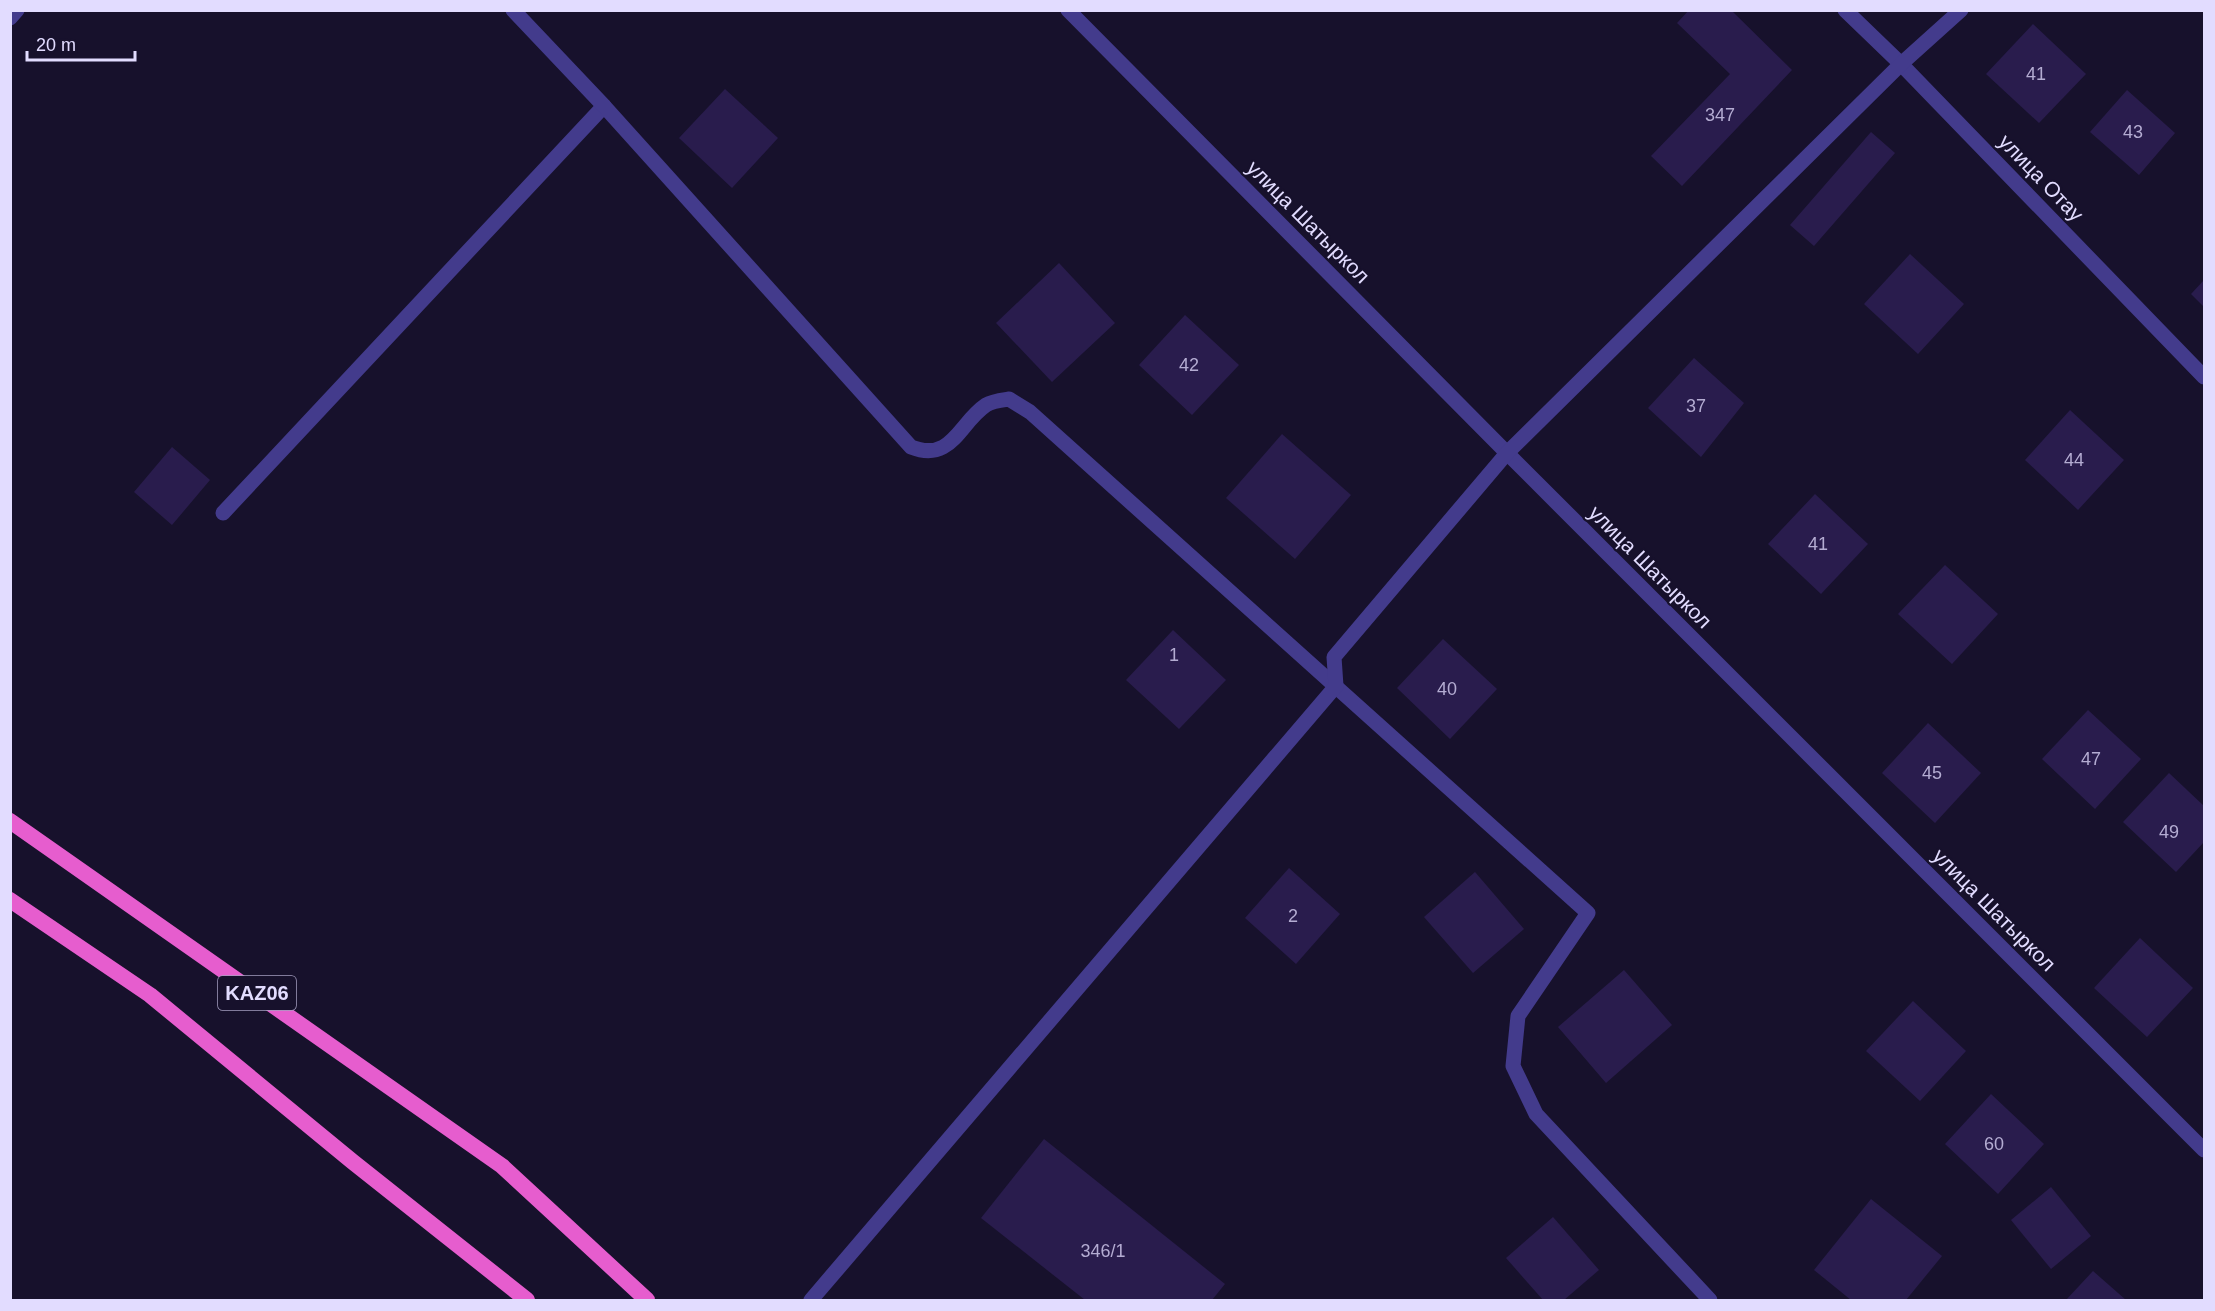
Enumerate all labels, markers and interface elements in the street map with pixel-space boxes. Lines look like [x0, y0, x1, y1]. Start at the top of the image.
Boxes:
scale bar [27, 24, 135, 62]
text: 20 m [36, 35, 76, 55]
house number: 41 [2026, 64, 2046, 84]
house number: 347 [1705, 105, 1735, 125]
house number: 43 [2123, 122, 2143, 142]
street label: улица Отау [1994, 130, 2089, 226]
street label: улица Шатыркол [1242, 156, 1374, 288]
house number: 42 [1179, 355, 1199, 375]
house number: 37 [1686, 396, 1706, 416]
house number: 44 [2064, 450, 2084, 470]
street label: улица Шатыркол [1584, 501, 1716, 633]
house number: 41 [1808, 534, 1828, 554]
house number: 1 [1169, 645, 1179, 665]
house number: 40 [1437, 679, 1457, 699]
house number: 47 [2081, 749, 2101, 769]
house number: 45 [1922, 763, 1942, 783]
house number: 49 [2159, 822, 2179, 842]
street label: улица Шатыркол [1928, 844, 2060, 976]
house number: 2 [1288, 906, 1298, 926]
road number: KАZ06 [218, 976, 296, 1010]
house number: 60 [1984, 1134, 2004, 1154]
house number: 346/1 [1080, 1241, 1126, 1261]

